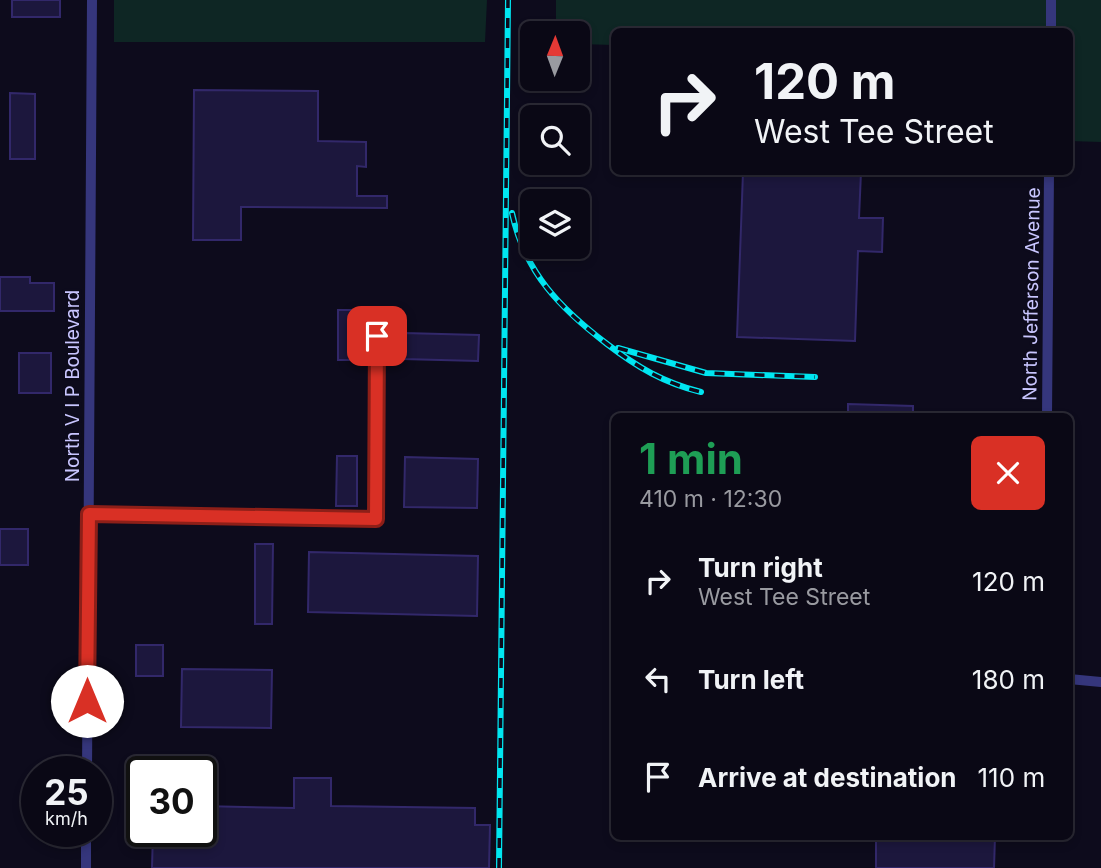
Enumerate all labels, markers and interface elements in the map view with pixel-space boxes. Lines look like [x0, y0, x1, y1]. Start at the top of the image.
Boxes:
north arrow [520, 21, 590, 91]
map controls [520, 21, 590, 259]
text: 120 m [754, 52, 895, 111]
icon: right [639, 56, 730, 147]
button: search [520, 105, 590, 175]
text: West Tee Street [754, 112, 994, 151]
street label: North Jefferson Avenue [1018, 187, 1045, 401]
button: layers [520, 189, 590, 259]
street label: North V I P Boulevard [61, 290, 84, 482]
pin [347, 306, 407, 366]
icon: arrive [358, 317, 396, 355]
text: 1 min [639, 433, 743, 484]
button: close [971, 436, 1045, 510]
text: 410 m · 12:30 [639, 485, 782, 513]
text: Turn right [698, 552, 823, 583]
icon: right [639, 562, 677, 600]
text: 120 m [972, 566, 1045, 597]
text: West Tee Street [698, 583, 870, 611]
icon: left [639, 660, 677, 698]
position arrow [50, 664, 124, 738]
text: Turn left [698, 664, 804, 695]
text: 180 m [972, 664, 1045, 695]
speed limit sign: 30 [126, 756, 217, 847]
icon: arrive [639, 758, 677, 796]
text: Arrive at destination [698, 762, 957, 793]
text: 110 m [978, 762, 1045, 793]
text: 25 [44, 771, 89, 813]
text: km/h [45, 808, 88, 829]

